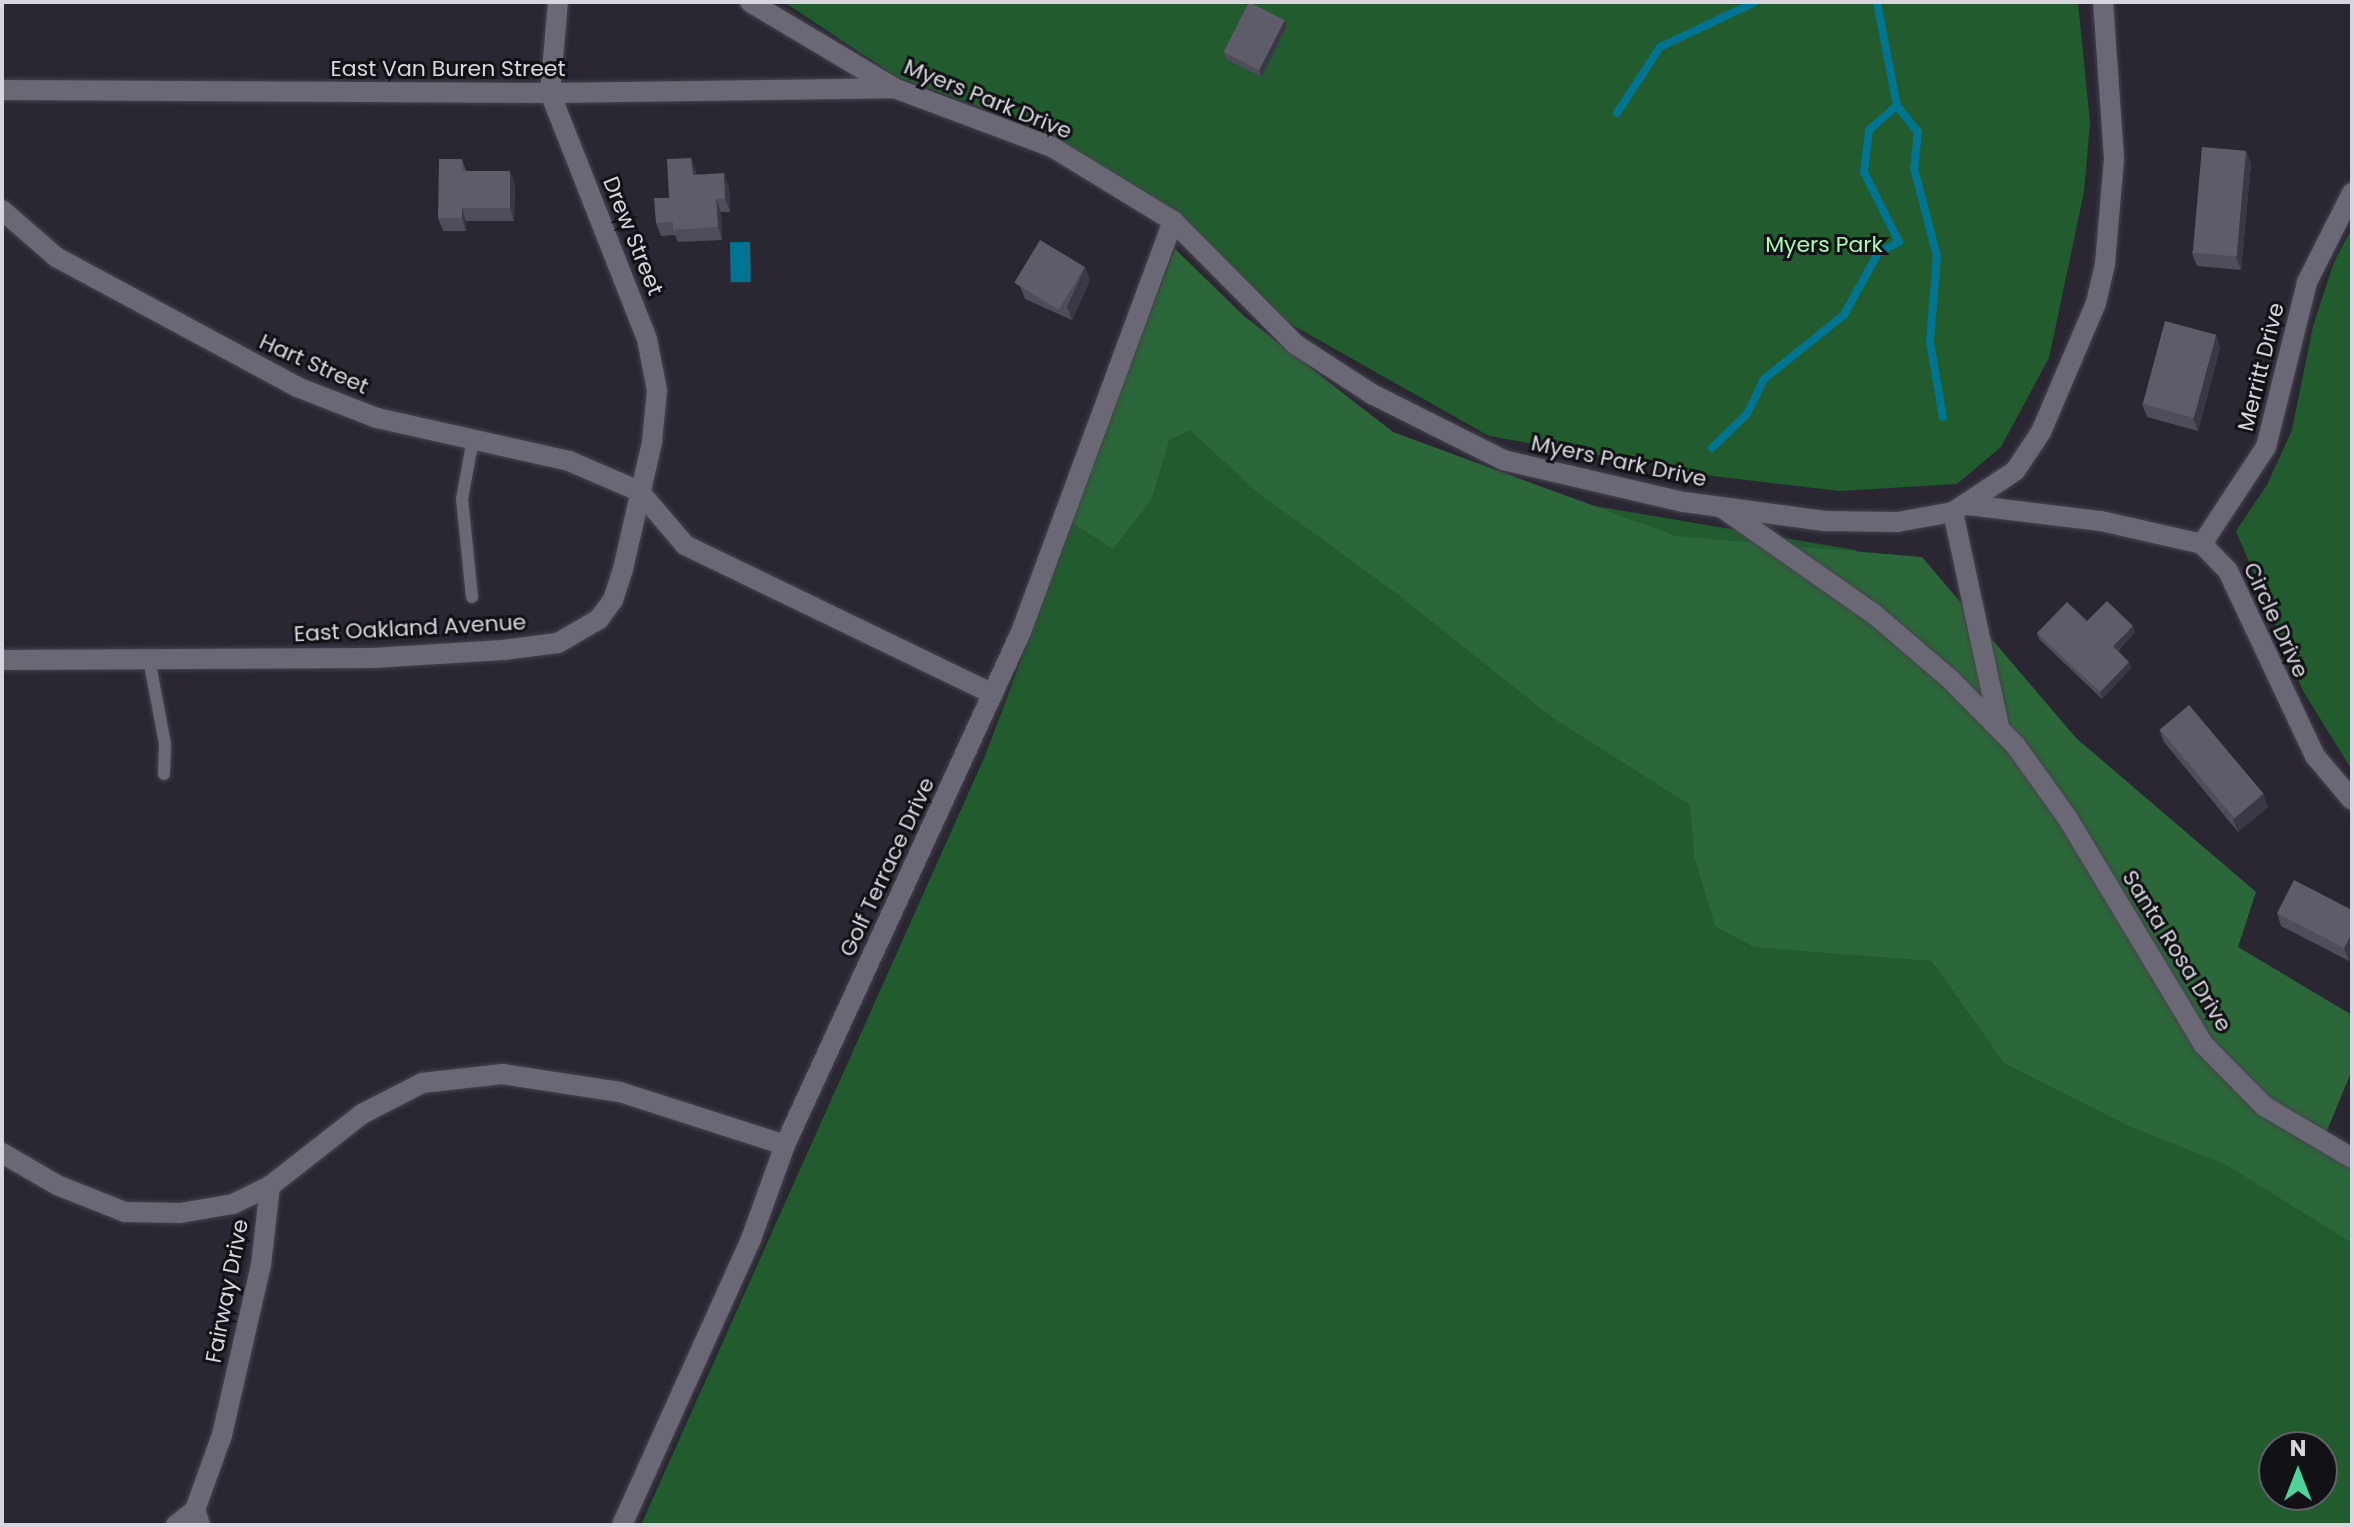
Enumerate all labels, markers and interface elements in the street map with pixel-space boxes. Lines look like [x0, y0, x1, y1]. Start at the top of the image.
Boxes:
street label: Myers Park Drive [900, 53, 1076, 145]
street label: East Van Buren Street [330, 56, 566, 82]
street label: Drew Street [597, 173, 669, 299]
park label: Myers Park [1765, 232, 1883, 258]
street label: Merritt Drive [2232, 300, 2290, 434]
street label: Hart Street [255, 328, 373, 400]
street label: Myers Park Drive [1529, 430, 1709, 492]
street label: Circle Drive [2238, 558, 2314, 682]
street label: East Oakland Avenue [293, 609, 527, 647]
street label: Golf Terrace Drive [834, 773, 940, 961]
street label: Santa Rosa Drive [2117, 865, 2237, 1037]
street label: Fairway Drive [200, 1217, 254, 1365]
north arrow [2258, 1431, 2338, 1511]
text: N [2290, 1433, 2306, 1464]

